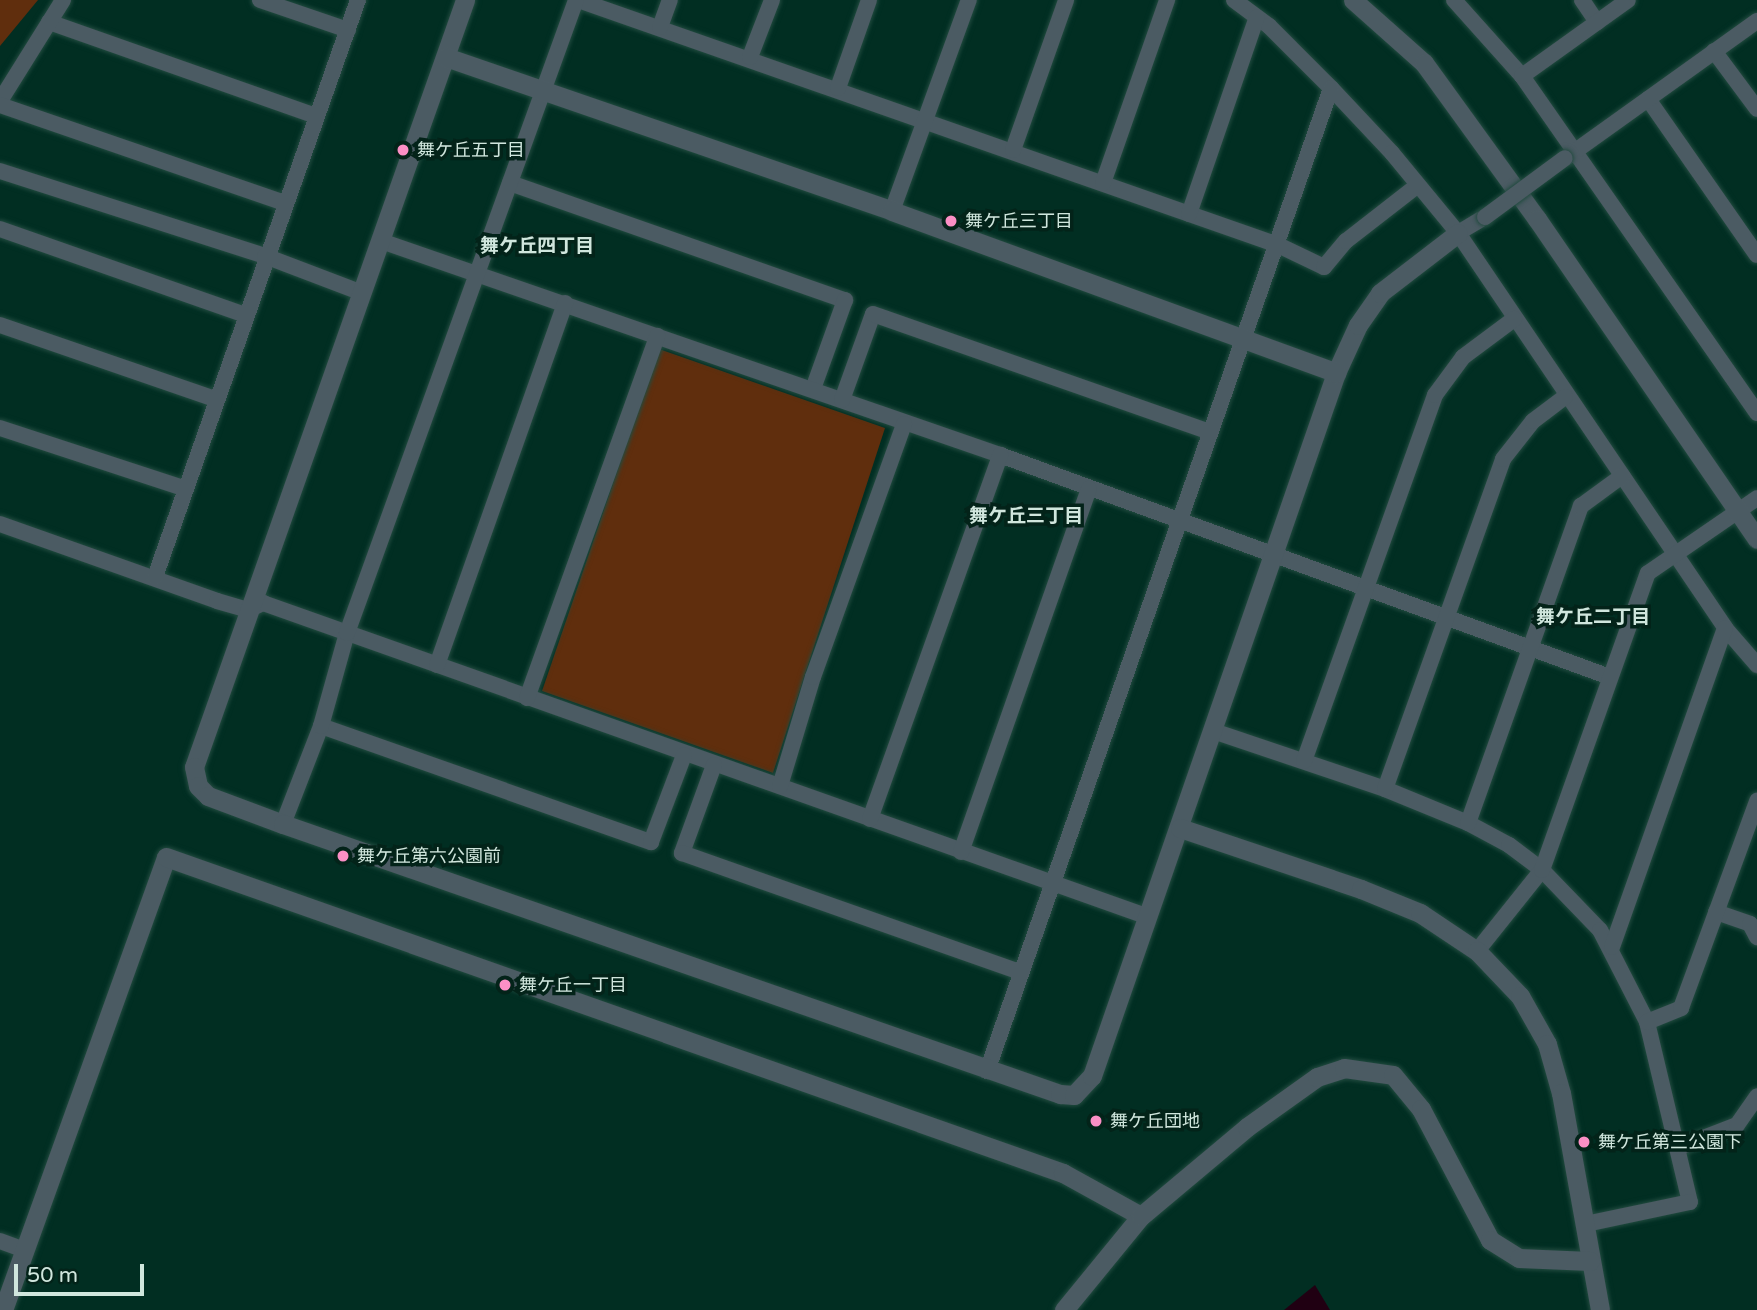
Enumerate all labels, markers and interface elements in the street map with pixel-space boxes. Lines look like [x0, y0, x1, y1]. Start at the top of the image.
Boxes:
place label: 舞ケ丘五丁目 [417, 139, 525, 161]
marker: 舞ケ丘五丁目 [395, 142, 411, 158]
place label: 舞ケ丘三丁目 [965, 210, 1073, 232]
marker: 舞ケ丘三丁目 [943, 213, 959, 229]
district label: 舞ケ丘四丁目 [480, 236, 594, 258]
district label: 舞ケ丘三丁目 [969, 506, 1083, 528]
district label: 舞ケ丘二丁目 [1536, 607, 1650, 629]
place label: 舞ケ丘第六公園前 [357, 845, 501, 867]
marker: 舞ケ丘第六公園前 [335, 848, 351, 864]
place label: 舞ケ丘一丁目 [519, 974, 627, 996]
marker: 舞ケ丘一丁目 [497, 977, 513, 993]
place label: 舞ケ丘団地 [1110, 1110, 1200, 1132]
marker: 舞ケ丘団地 [1088, 1113, 1104, 1129]
place label: 舞ケ丘第三公園下 [1598, 1131, 1742, 1153]
marker: 舞ケ丘第三公園下 [1576, 1134, 1592, 1150]
scale bar [18, 1250, 147, 1294]
text: 50 m [27, 1263, 78, 1288]

